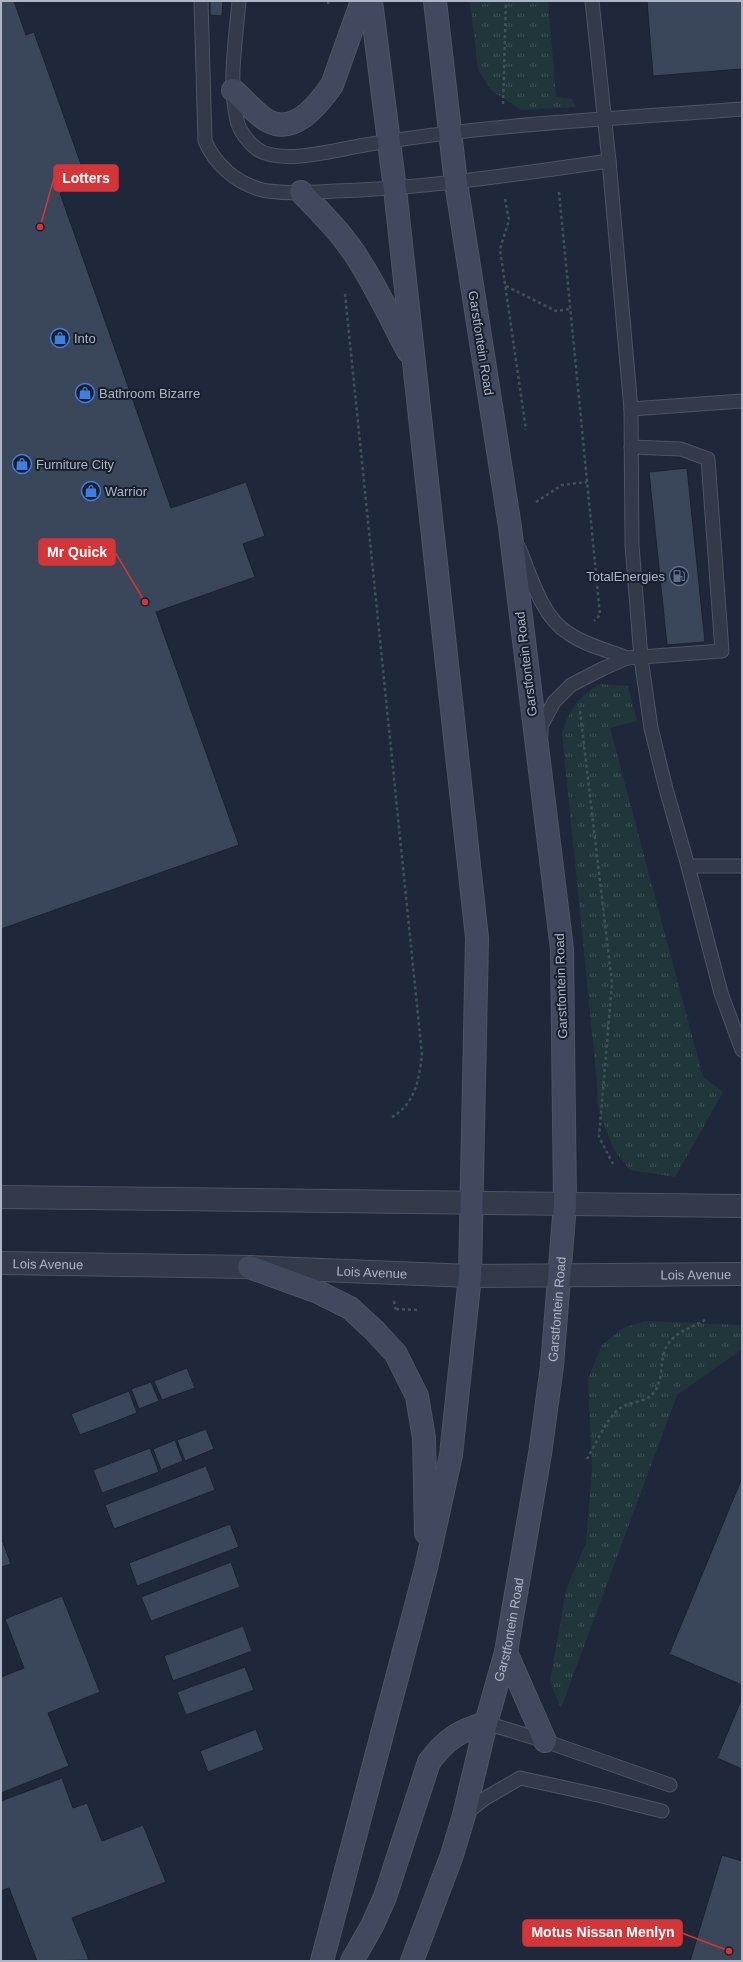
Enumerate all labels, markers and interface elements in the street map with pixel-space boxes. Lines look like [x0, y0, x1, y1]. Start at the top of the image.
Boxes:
callout: Lotters [54, 165, 118, 191]
text: Lotters [62, 170, 110, 186]
street label: Garstfontein Road [465, 290, 497, 396]
shop icon: Into [49, 327, 71, 349]
place label: Into [74, 331, 96, 346]
shop icon: Bathroom Bizarre [74, 382, 96, 404]
place label: Bathroom Bizarre [99, 386, 200, 401]
shop icon: Furniture City [11, 453, 33, 475]
place label: Furniture City [36, 457, 115, 472]
shop icon: Warrior [80, 480, 102, 502]
place label: Warrior [105, 484, 148, 499]
callout: Mr Quick [39, 539, 115, 565]
text: Mr Quick [47, 544, 107, 560]
fuel station icon: TotalEnergies [668, 565, 690, 587]
place label: TotalEnergies [586, 569, 665, 584]
street label: Garstfontein Road [512, 611, 540, 717]
street label: Garstfontein Road [552, 933, 570, 1039]
street label: Lois Avenue [13, 1256, 83, 1272]
street label: Garstfontein Road [545, 1256, 568, 1363]
street label: Lois Avenue [336, 1263, 407, 1281]
street label: Lois Avenue [660, 1267, 731, 1282]
street label: Garstfontein Road [491, 1576, 526, 1683]
callout: Motus Nissan Menlyn [523, 1920, 682, 1946]
text: Motus Nissan Menlyn [531, 1924, 675, 1940]

